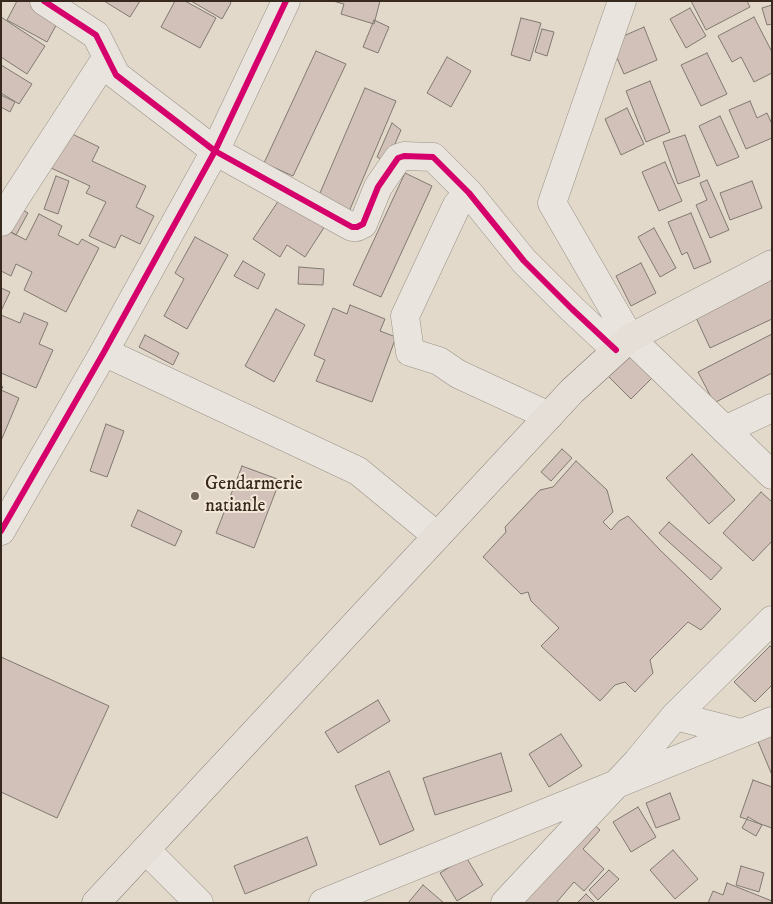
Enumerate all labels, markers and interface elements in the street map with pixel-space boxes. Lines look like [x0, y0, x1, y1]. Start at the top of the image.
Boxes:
place label: Gendarmerie natianle [205, 474, 303, 518]
marker: Gendarmerie natianle [189, 490, 201, 502]

